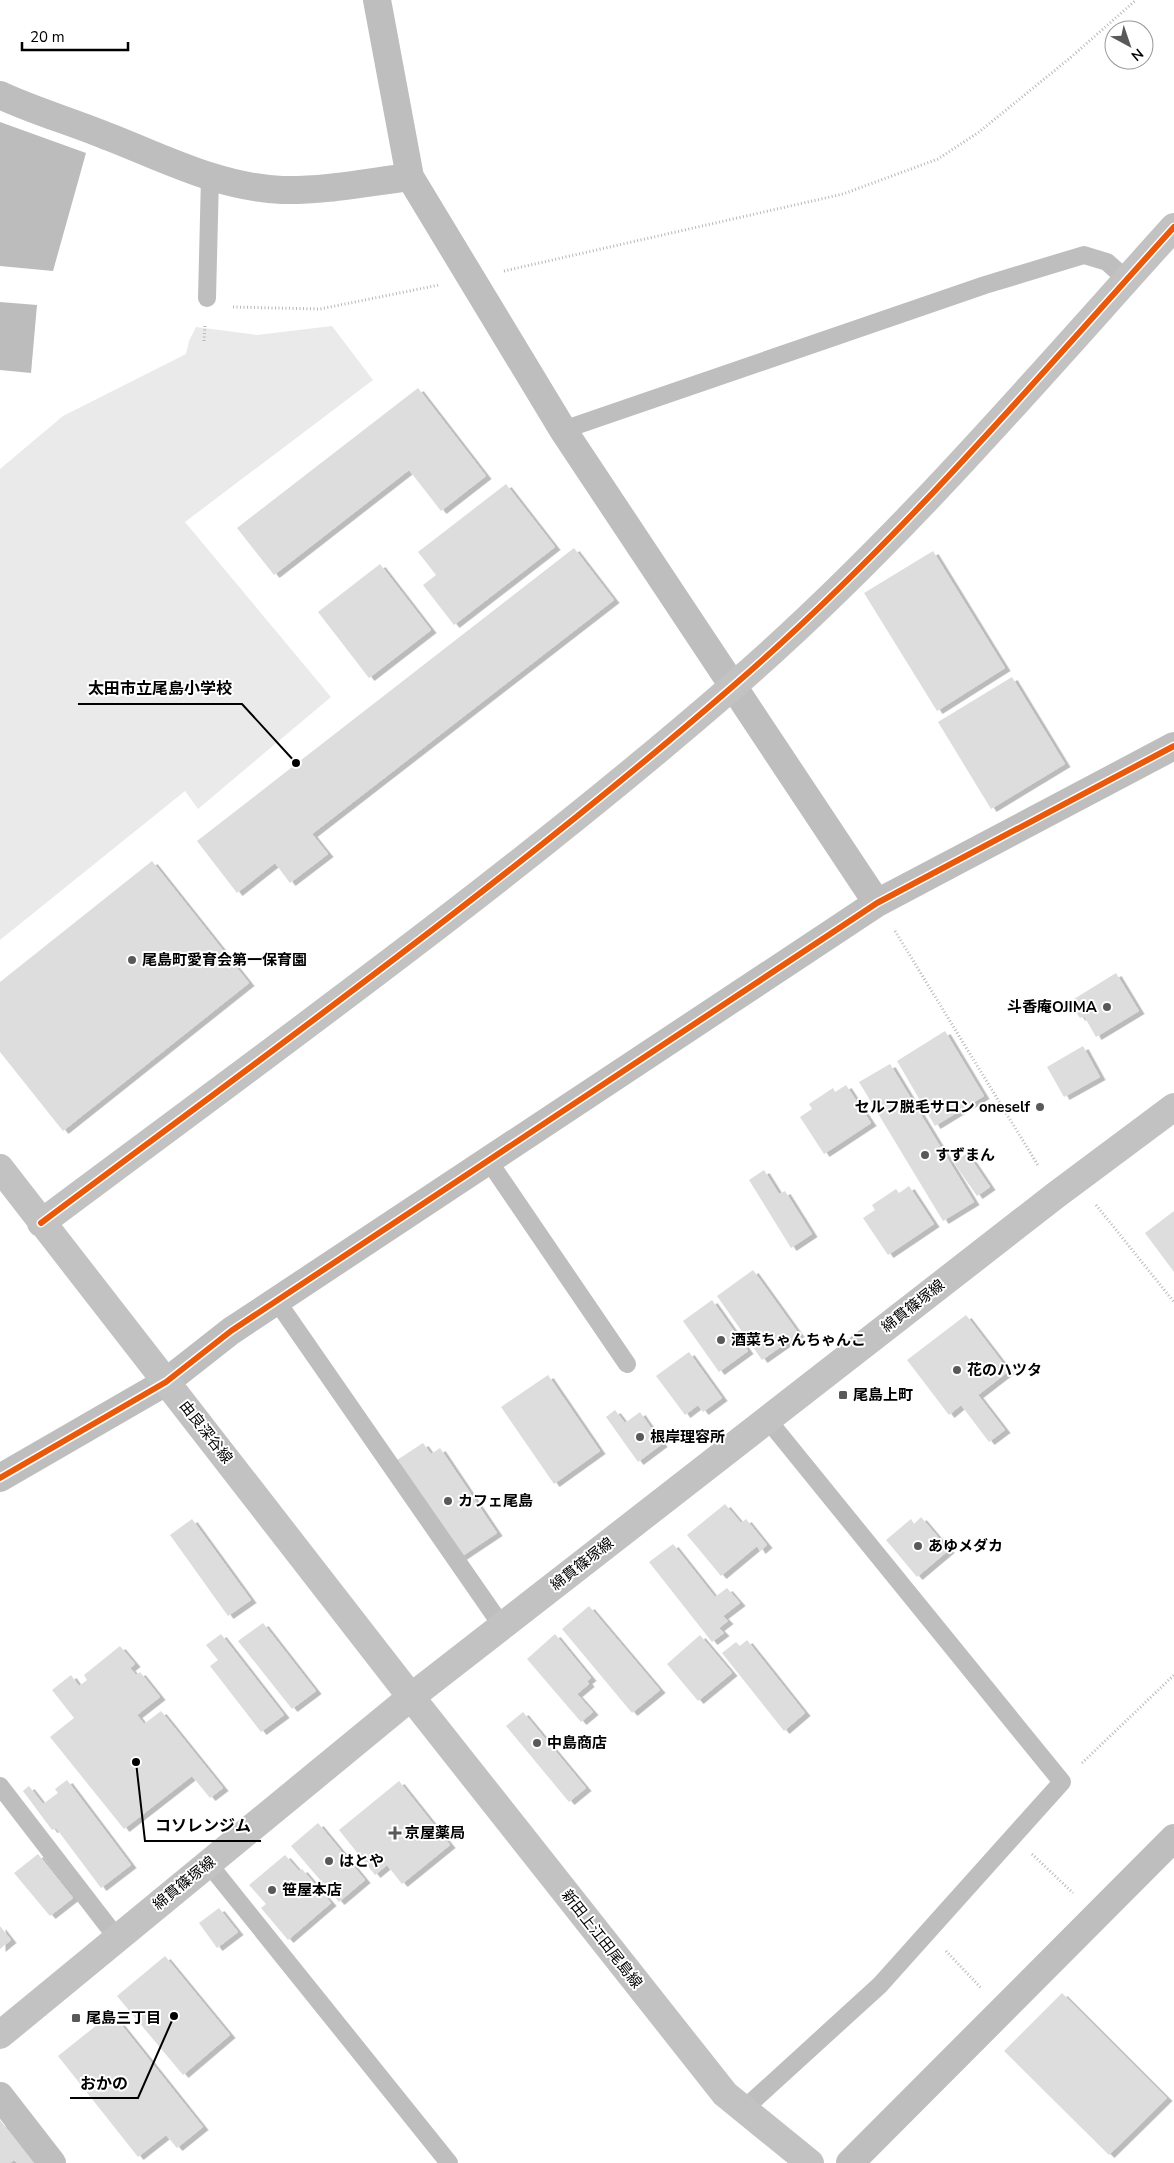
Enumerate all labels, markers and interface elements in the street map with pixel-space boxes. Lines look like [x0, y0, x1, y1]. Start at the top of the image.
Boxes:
scale bar [22, 20, 129, 52]
north arrow [1104, 20, 1154, 70]
text: 20 m [30, 27, 65, 47]
text: N [1127, 44, 1147, 65]
callout: 太田市立尾島小学校 [78, 673, 242, 704]
text: 太田市立尾島小学校 [88, 678, 232, 700]
place label: 尾島町愛育会第一保育園 [142, 950, 307, 970]
marker: 尾島町愛育会第一保育園 [126, 954, 138, 966]
place label: 斗香庵OJIMA [1007, 997, 1098, 1017]
marker: 斗香庵OJIMA [1101, 1001, 1113, 1013]
place label: セルフ脱毛サロン oneself [855, 1097, 1031, 1117]
marker: セルフ脱毛サロン oneself [1034, 1101, 1046, 1113]
place label: すずまん [935, 1145, 995, 1165]
marker: すずまん [919, 1149, 931, 1161]
street label: 綿貫篠塚線 [877, 1275, 949, 1337]
place label: 酒菜ちゃんちゃんこ [731, 1330, 866, 1350]
marker: 酒菜ちゃんちゃんこ [715, 1334, 727, 1346]
place label: 花のハツタ [967, 1360, 1042, 1380]
marker: 花のハツタ [951, 1364, 963, 1376]
place label: 尾島上町 [853, 1385, 913, 1405]
marker: 尾島上町 [837, 1389, 849, 1401]
street label: 由良深谷線 [175, 1396, 237, 1468]
place label: 根岸理容所 [650, 1427, 725, 1447]
marker: 根岸理容所 [634, 1431, 646, 1443]
place label: カフェ尾島 [458, 1491, 533, 1511]
marker: カフェ尾島 [442, 1495, 454, 1507]
street label: 綿貫篠塚線 [546, 1533, 618, 1595]
place label: あゆメダカ [928, 1536, 1003, 1556]
marker: あゆメダカ [912, 1540, 924, 1552]
place label: 中島商店 [547, 1733, 607, 1753]
marker: 中島商店 [531, 1737, 543, 1749]
callout: コソレンジム [145, 1810, 261, 1841]
text: コソレンジム [155, 1815, 251, 1837]
place label: 京屋薬局 [405, 1823, 465, 1843]
marker: 京屋薬局 [389, 1827, 401, 1839]
place label: はとや [339, 1851, 384, 1871]
street label: 綿貫篠塚線 [149, 1852, 219, 1914]
marker: はとや [323, 1855, 335, 1867]
place label: 笹屋本店 [282, 1880, 342, 1900]
marker: 笹屋本店 [266, 1884, 278, 1896]
street label: 新田上江田尾島線 [557, 1886, 647, 1992]
place label: 尾島三丁目 [86, 2008, 161, 2028]
marker: 尾島三丁目 [70, 2012, 82, 2024]
callout: おかの [70, 2067, 138, 2098]
text: おかの [80, 2073, 128, 2095]

